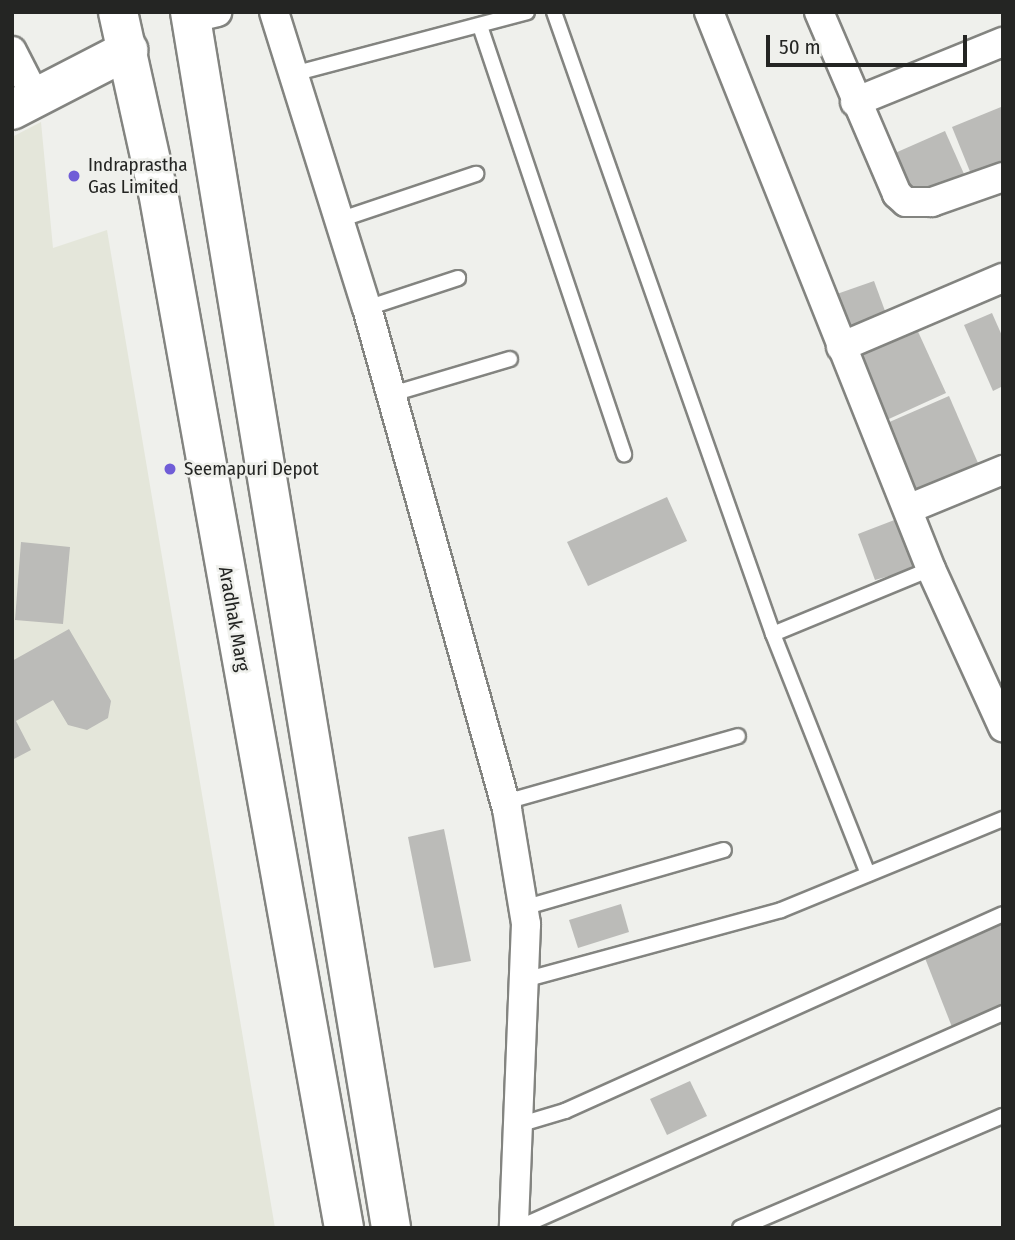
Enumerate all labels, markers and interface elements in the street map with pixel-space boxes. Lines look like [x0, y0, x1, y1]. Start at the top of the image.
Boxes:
scale bar [770, 21, 971, 65]
text: 50 m [779, 34, 821, 60]
place label: Indraprastha Gas Limited [88, 154, 188, 198]
marker: Indraprastha Gas Limited [66, 168, 82, 184]
place label: Seemapuri Depot [184, 458, 319, 480]
marker: Seemapuri Depot [162, 461, 178, 477]
street label: Aradhak Marg [214, 565, 254, 673]

